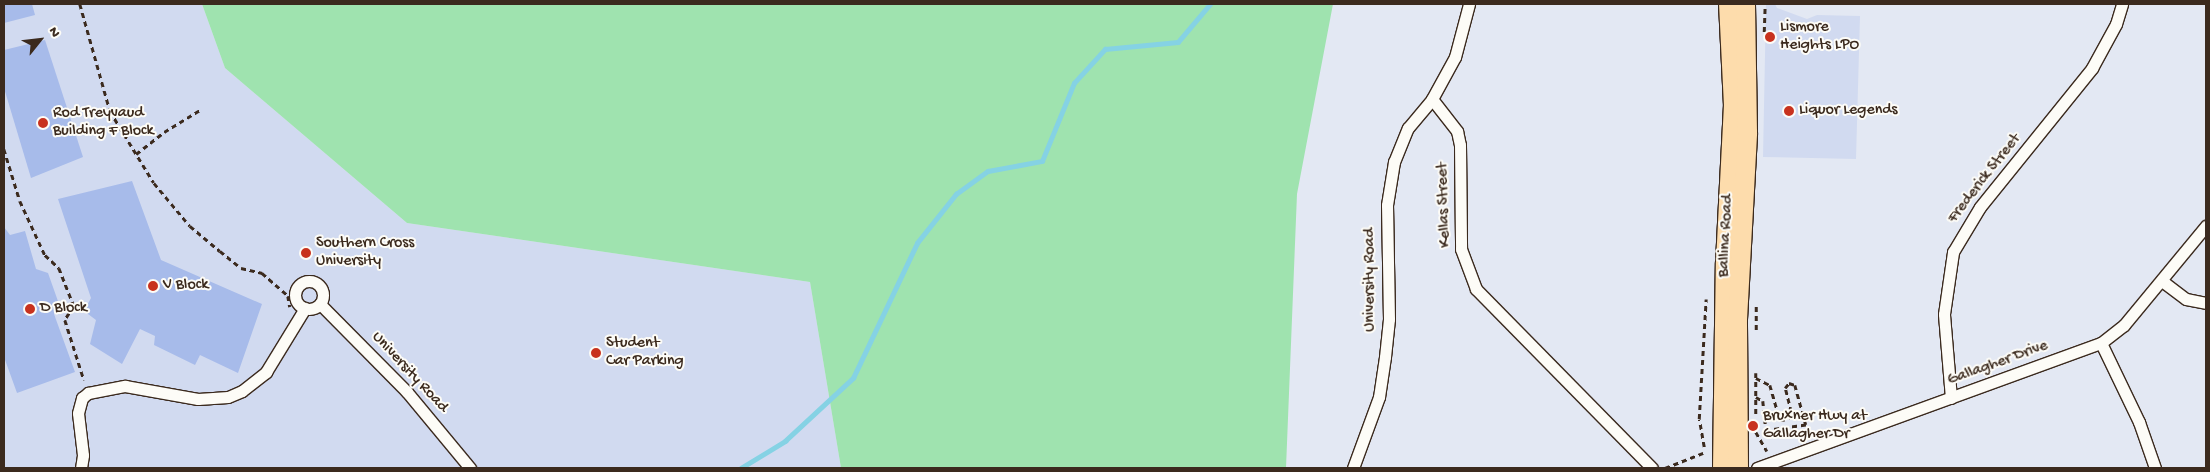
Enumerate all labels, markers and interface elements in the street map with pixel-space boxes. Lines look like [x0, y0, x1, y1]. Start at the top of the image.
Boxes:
north arrow [15, 15, 65, 65]
place label: Lismore Heights LPO [1780, 18, 1859, 56]
text: N [44, 24, 63, 41]
marker: Lismore Heights LPO [1764, 31, 1776, 43]
place label: Liquor Legends [1799, 101, 1898, 121]
place label: Rod Treyvaud Building F Block [53, 104, 154, 142]
marker: Liquor Legends [1783, 105, 1795, 117]
marker: Rod Treyvaud Building F Block [37, 117, 49, 129]
street label: Frederick Street [1944, 131, 2026, 227]
street label: Kellas Street [1434, 162, 1456, 248]
street label: Ballina Road [1715, 194, 1739, 278]
street label: University Road [1361, 228, 1381, 332]
place label: Southern Cross University [316, 234, 414, 272]
marker: Southern Cross University [300, 247, 312, 259]
place label: V Block [163, 276, 208, 296]
marker: V Block [147, 280, 159, 292]
place label: D Block [40, 299, 87, 319]
marker: D Block [24, 303, 36, 315]
street label: University Road [367, 329, 451, 417]
place label: Student Car Parking [606, 334, 684, 372]
street label: Gallagher Drive [1945, 337, 2051, 391]
marker: Student Car Parking [590, 347, 602, 359]
place label: Bruxner Hwy at Gallagher Dr [1763, 407, 1867, 445]
marker: Bruxner Hwy at Gallagher Dr [1747, 420, 1759, 432]

